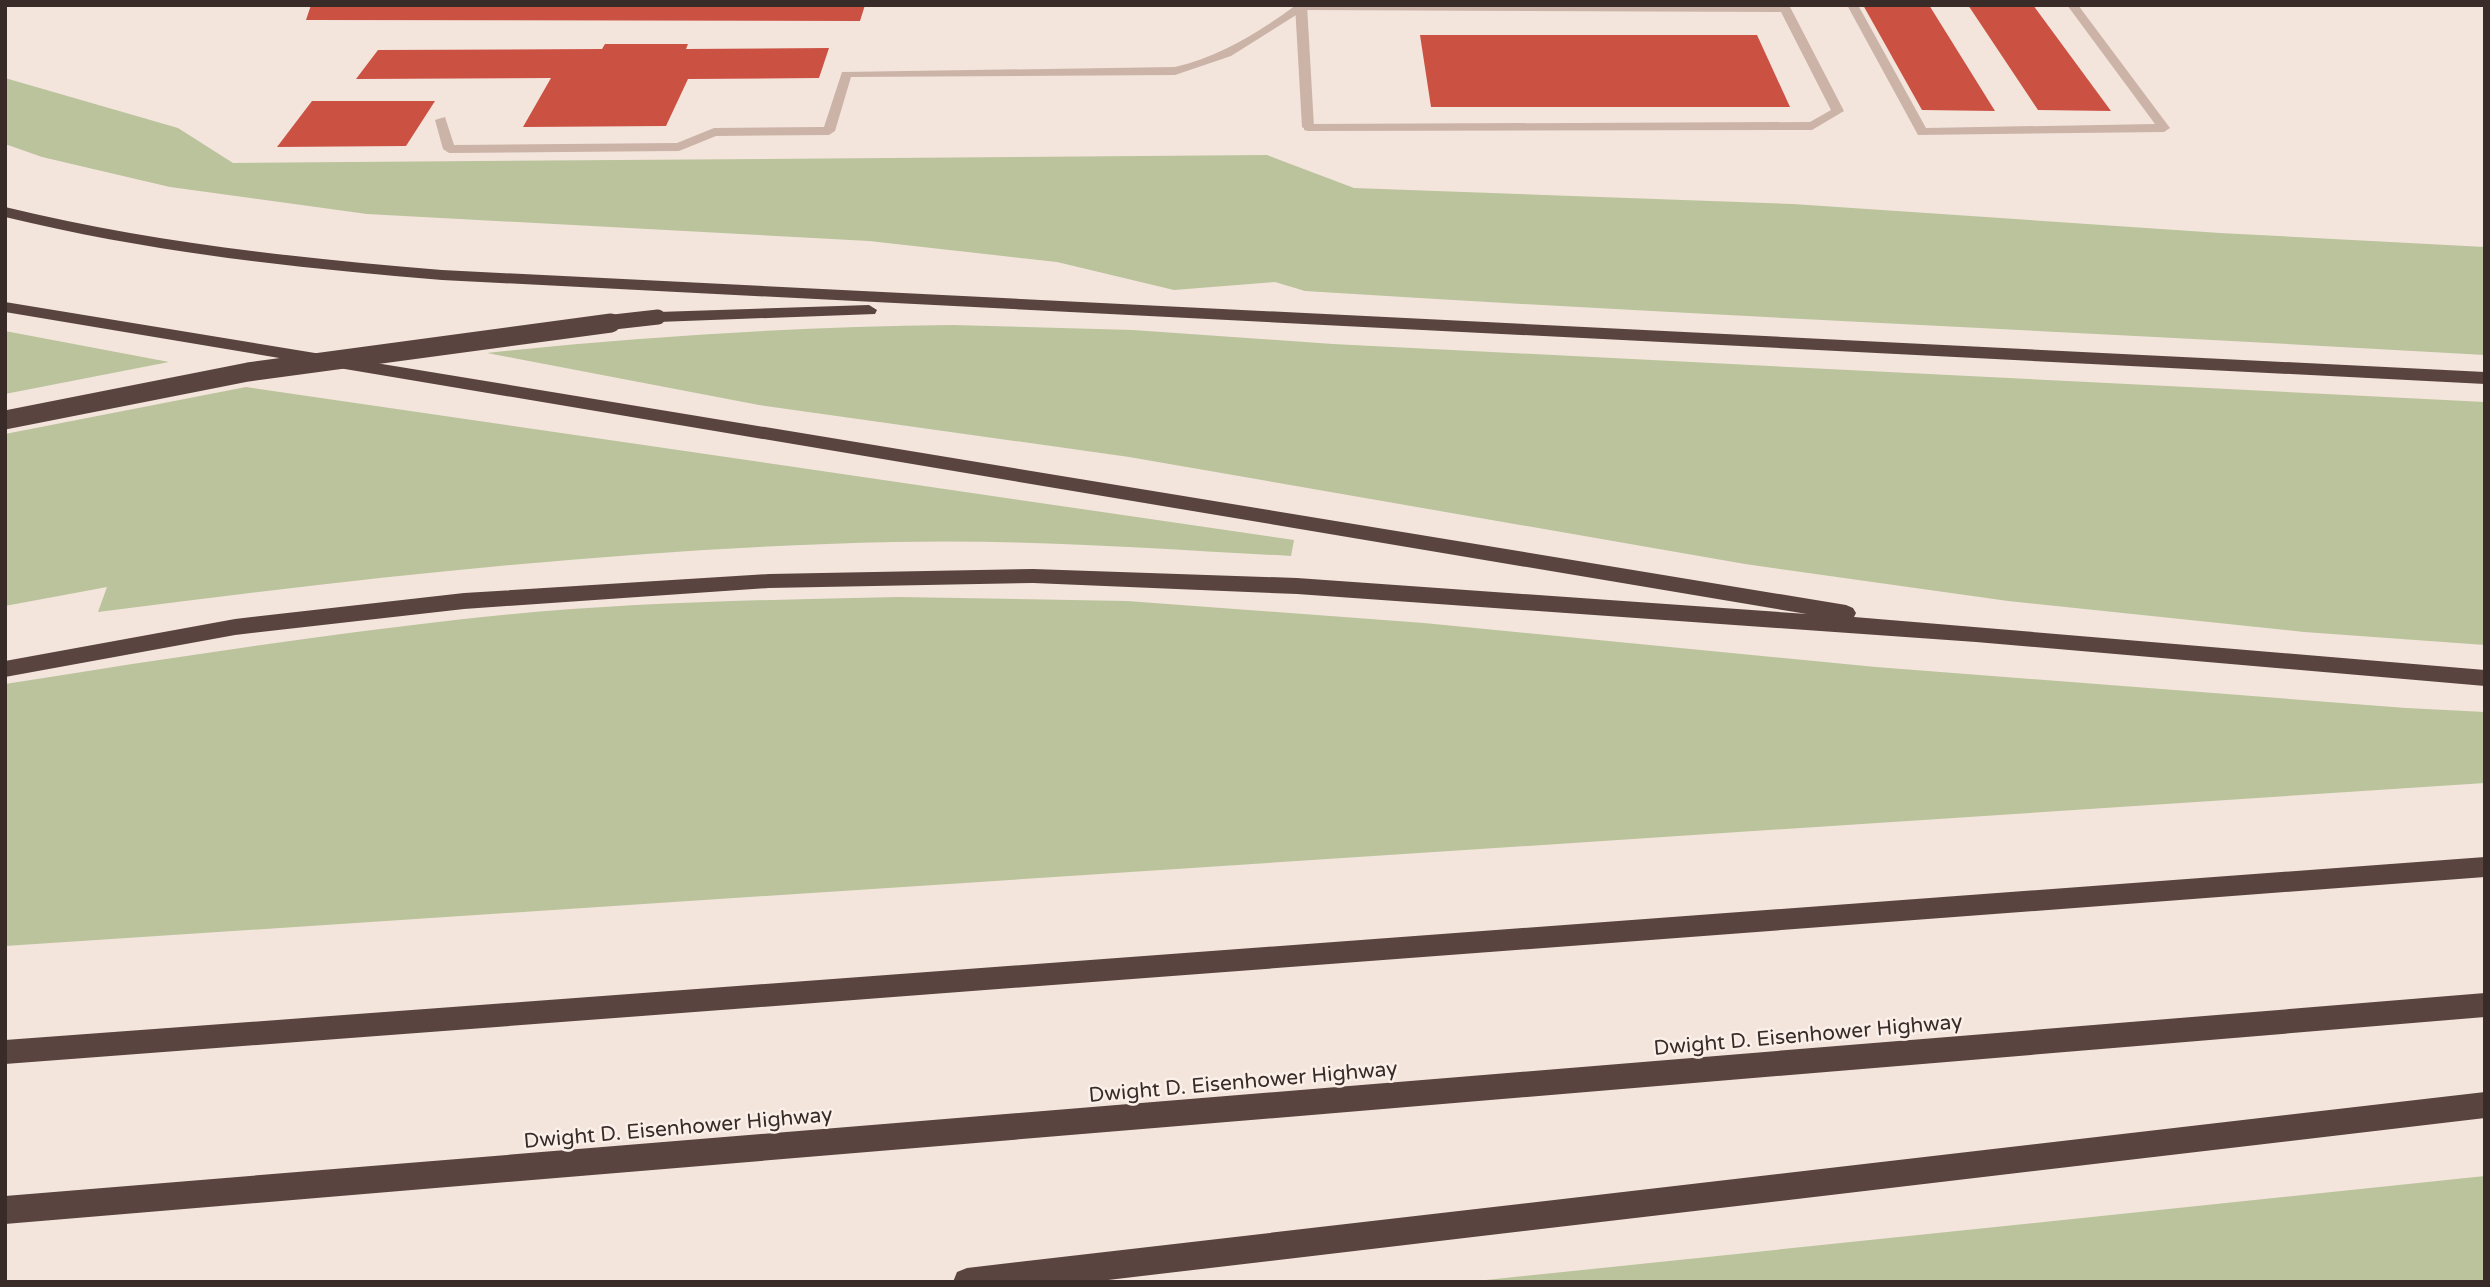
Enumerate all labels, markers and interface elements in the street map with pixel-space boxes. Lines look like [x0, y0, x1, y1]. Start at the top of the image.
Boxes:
street label: Dwight D. Eisenhower Highway [1653, 1009, 1963, 1061]
street label: Dwight D. Eisenhower Highway [1088, 1056, 1398, 1108]
street label: Dwight D. Eisenhower Highway [523, 1102, 833, 1154]

